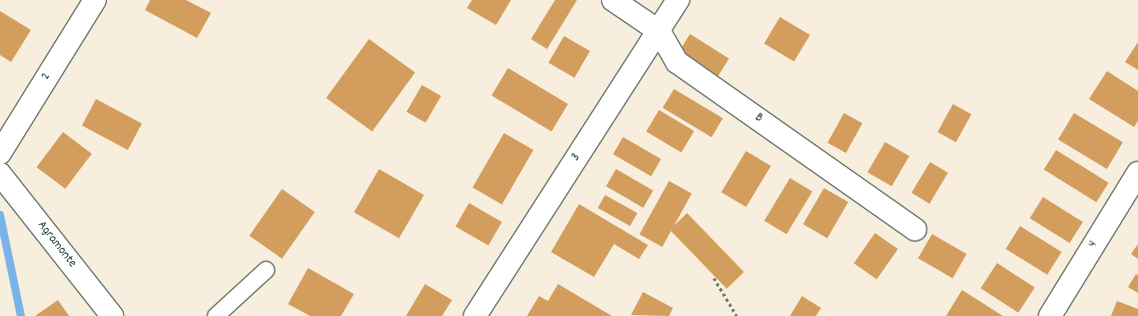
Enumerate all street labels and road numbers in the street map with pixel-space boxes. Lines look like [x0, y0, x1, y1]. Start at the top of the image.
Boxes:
street label: 2 [39, 70, 55, 84]
street label: B [751, 111, 765, 127]
street label: 3 [569, 151, 585, 165]
street label: Agramonte [33, 219, 79, 271]
street label: 4 [1086, 239, 1102, 251]

